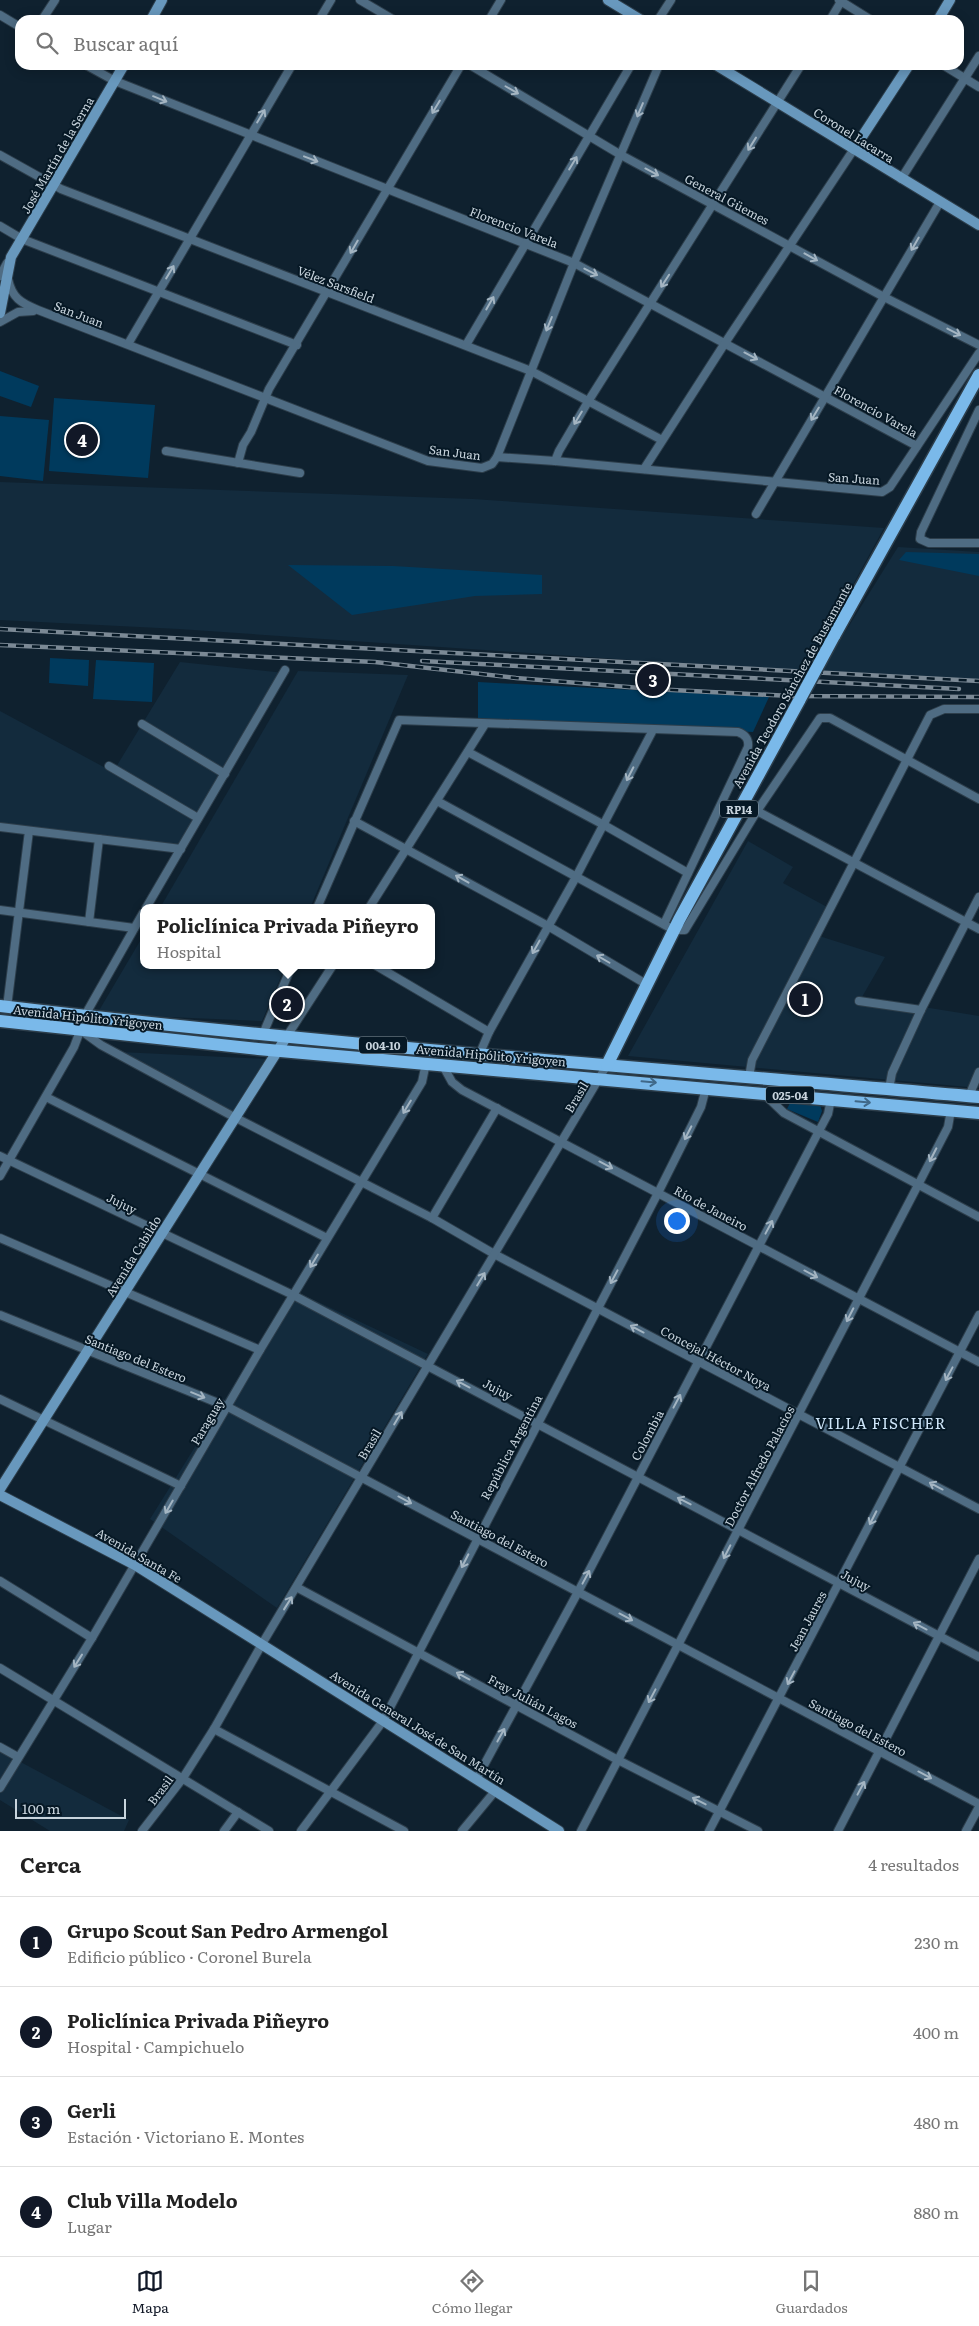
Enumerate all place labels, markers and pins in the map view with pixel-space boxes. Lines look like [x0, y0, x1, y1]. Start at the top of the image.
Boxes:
pin: 4 [66, 421, 98, 459]
pin: 3 [637, 661, 669, 699]
pin: 1 [789, 980, 821, 1018]
pin: 2 [271, 985, 303, 1023]

